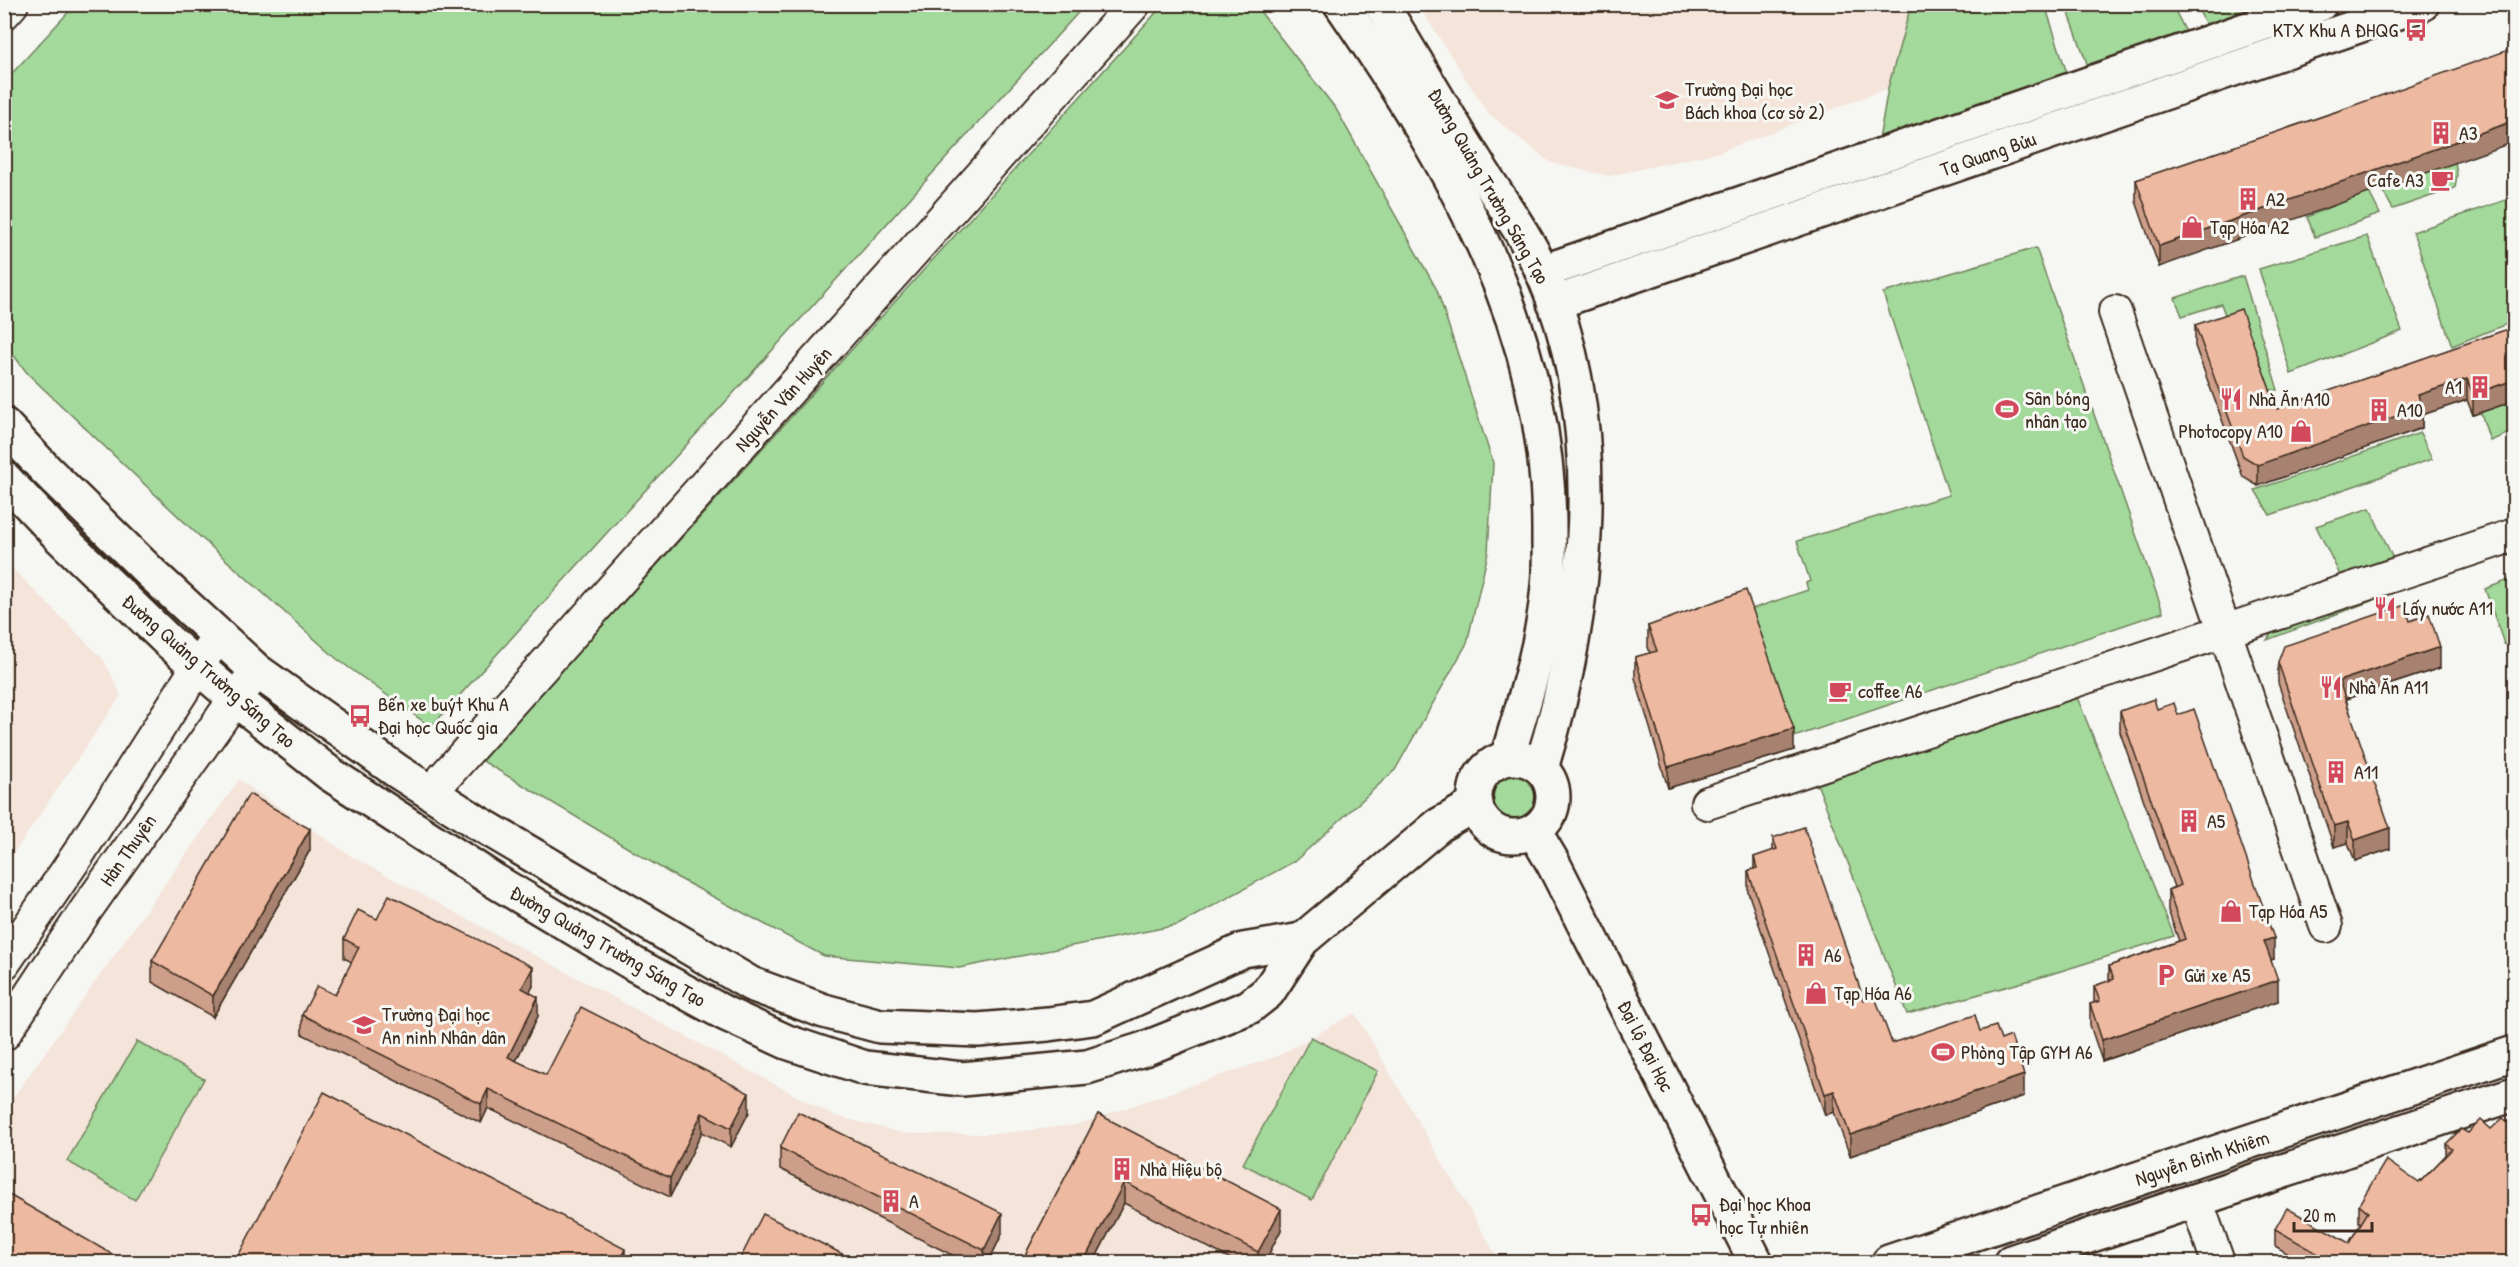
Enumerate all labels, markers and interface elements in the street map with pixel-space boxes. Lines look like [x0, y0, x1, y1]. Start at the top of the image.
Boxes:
place label: KTX Khu A ĐHQG [2273, 16, 2398, 43]
bus stop icon: KTX Khu A ĐHQG [2403, 17, 2429, 43]
place label: Trường Đại học Bách khoa (cơ sở 2) [1685, 75, 1825, 125]
street label: Đường Quảng Trường Sáng Tạo [1422, 83, 1557, 288]
school or university icon: Trường Đại học Bách khoa (cơ sở 2) [1654, 87, 1680, 113]
place label: A3 [2459, 119, 2478, 146]
building icon: A3 [2428, 120, 2454, 146]
street label: Tạ Quang Bửu [1936, 125, 2039, 182]
place label: Cafe A3 [2367, 166, 2424, 193]
cafe icon: Cafe A3 [2429, 167, 2455, 193]
place label: A2 [2266, 185, 2286, 212]
building icon: A2 [2235, 186, 2261, 212]
place label: Tạp Hóa A2 [2210, 213, 2290, 240]
shop icon: Tạp Hóa A2 [2179, 214, 2205, 240]
street label: Nguyễn Văn Huyên [728, 340, 837, 457]
place label: A1 [2445, 373, 2462, 400]
building icon: A1 [2467, 374, 2493, 400]
place label: Sân bóng nhân tạo [2025, 384, 2090, 434]
place label: Nhà Ăn A10 [2249, 385, 2330, 412]
restaurant icon: Nhà Ăn A10 [2218, 386, 2244, 412]
sports icon: Sân bóng nhân tạo [1994, 396, 2020, 422]
place label: A10 [2397, 396, 2423, 423]
building icon: A10 [2366, 397, 2392, 423]
place label: Photocopy A10 [2179, 417, 2283, 444]
shop icon: Photocopy A10 [2288, 418, 2314, 444]
street label: Đường Quảng Trường Sáng Tạo [117, 588, 302, 753]
place label: Lấy nước A11 [2403, 594, 2493, 621]
restaurant icon: Lấy nước A11 [2372, 595, 2398, 621]
place label: Nhà Ăn A11 [2349, 673, 2428, 700]
restaurant icon: Nhà Ăn A11 [2318, 674, 2344, 700]
place label: coffee A6 [1858, 677, 1923, 704]
cafe icon: coffee A6 [1827, 678, 1853, 704]
place label: Bến xe buýt Khu A Đại học Quốc gia [378, 690, 509, 740]
bus stop icon: Bến xe buýt Khu A Đại học Quốc gia [347, 703, 373, 729]
place label: A11 [2354, 758, 2378, 785]
building icon: A11 [2323, 759, 2349, 785]
place label: A5 [2207, 807, 2226, 834]
street label: Hàn Thuyên [93, 808, 162, 891]
building icon: A5 [2176, 808, 2202, 834]
street label: Đường Quảng Trường Sáng Tạo [506, 878, 711, 1013]
place label: Tạp Hóa A5 [2249, 897, 2328, 924]
shop icon: Tạp Hóa A5 [2218, 898, 2244, 924]
place label: A6 [1824, 941, 1842, 968]
building icon: A6 [1793, 942, 1819, 968]
place label: Gửi xe A5 [2184, 961, 2251, 988]
parking icon: Gửi xe A5 [2153, 962, 2179, 988]
place label: Tạp Hóa A6 [1834, 979, 1912, 1006]
shop icon: Tạp Hóa A6 [1803, 980, 1829, 1006]
street label: Đại lộ Đại Học [1612, 996, 1681, 1096]
place label: Trường Đại học An ninh Nhân dân [382, 1000, 506, 1050]
school or university icon: Trường Đại học An ninh Nhân dân [351, 1012, 377, 1038]
place label: Phòng Tập GYM A6 [1961, 1038, 2093, 1065]
sports icon: Phòng Tập GYM A6 [1930, 1039, 1956, 1065]
street label: Nguyễn Bỉnh Khiêm [2131, 1123, 2272, 1192]
place label: Nhà Hiệu bộ [1140, 1155, 1222, 1182]
building icon: Nhà Hiệu bộ [1109, 1156, 1135, 1182]
place label: A [909, 1187, 919, 1214]
building icon: A [878, 1188, 904, 1214]
place label: Đại học Khoa học Tự nhiên [1719, 1190, 1811, 1240]
scale bar [2294, 1195, 2372, 1233]
bus stop icon: Đại học Khoa học Tự nhiên [1688, 1202, 1714, 1228]
text: 20 m [2303, 1203, 2336, 1228]

